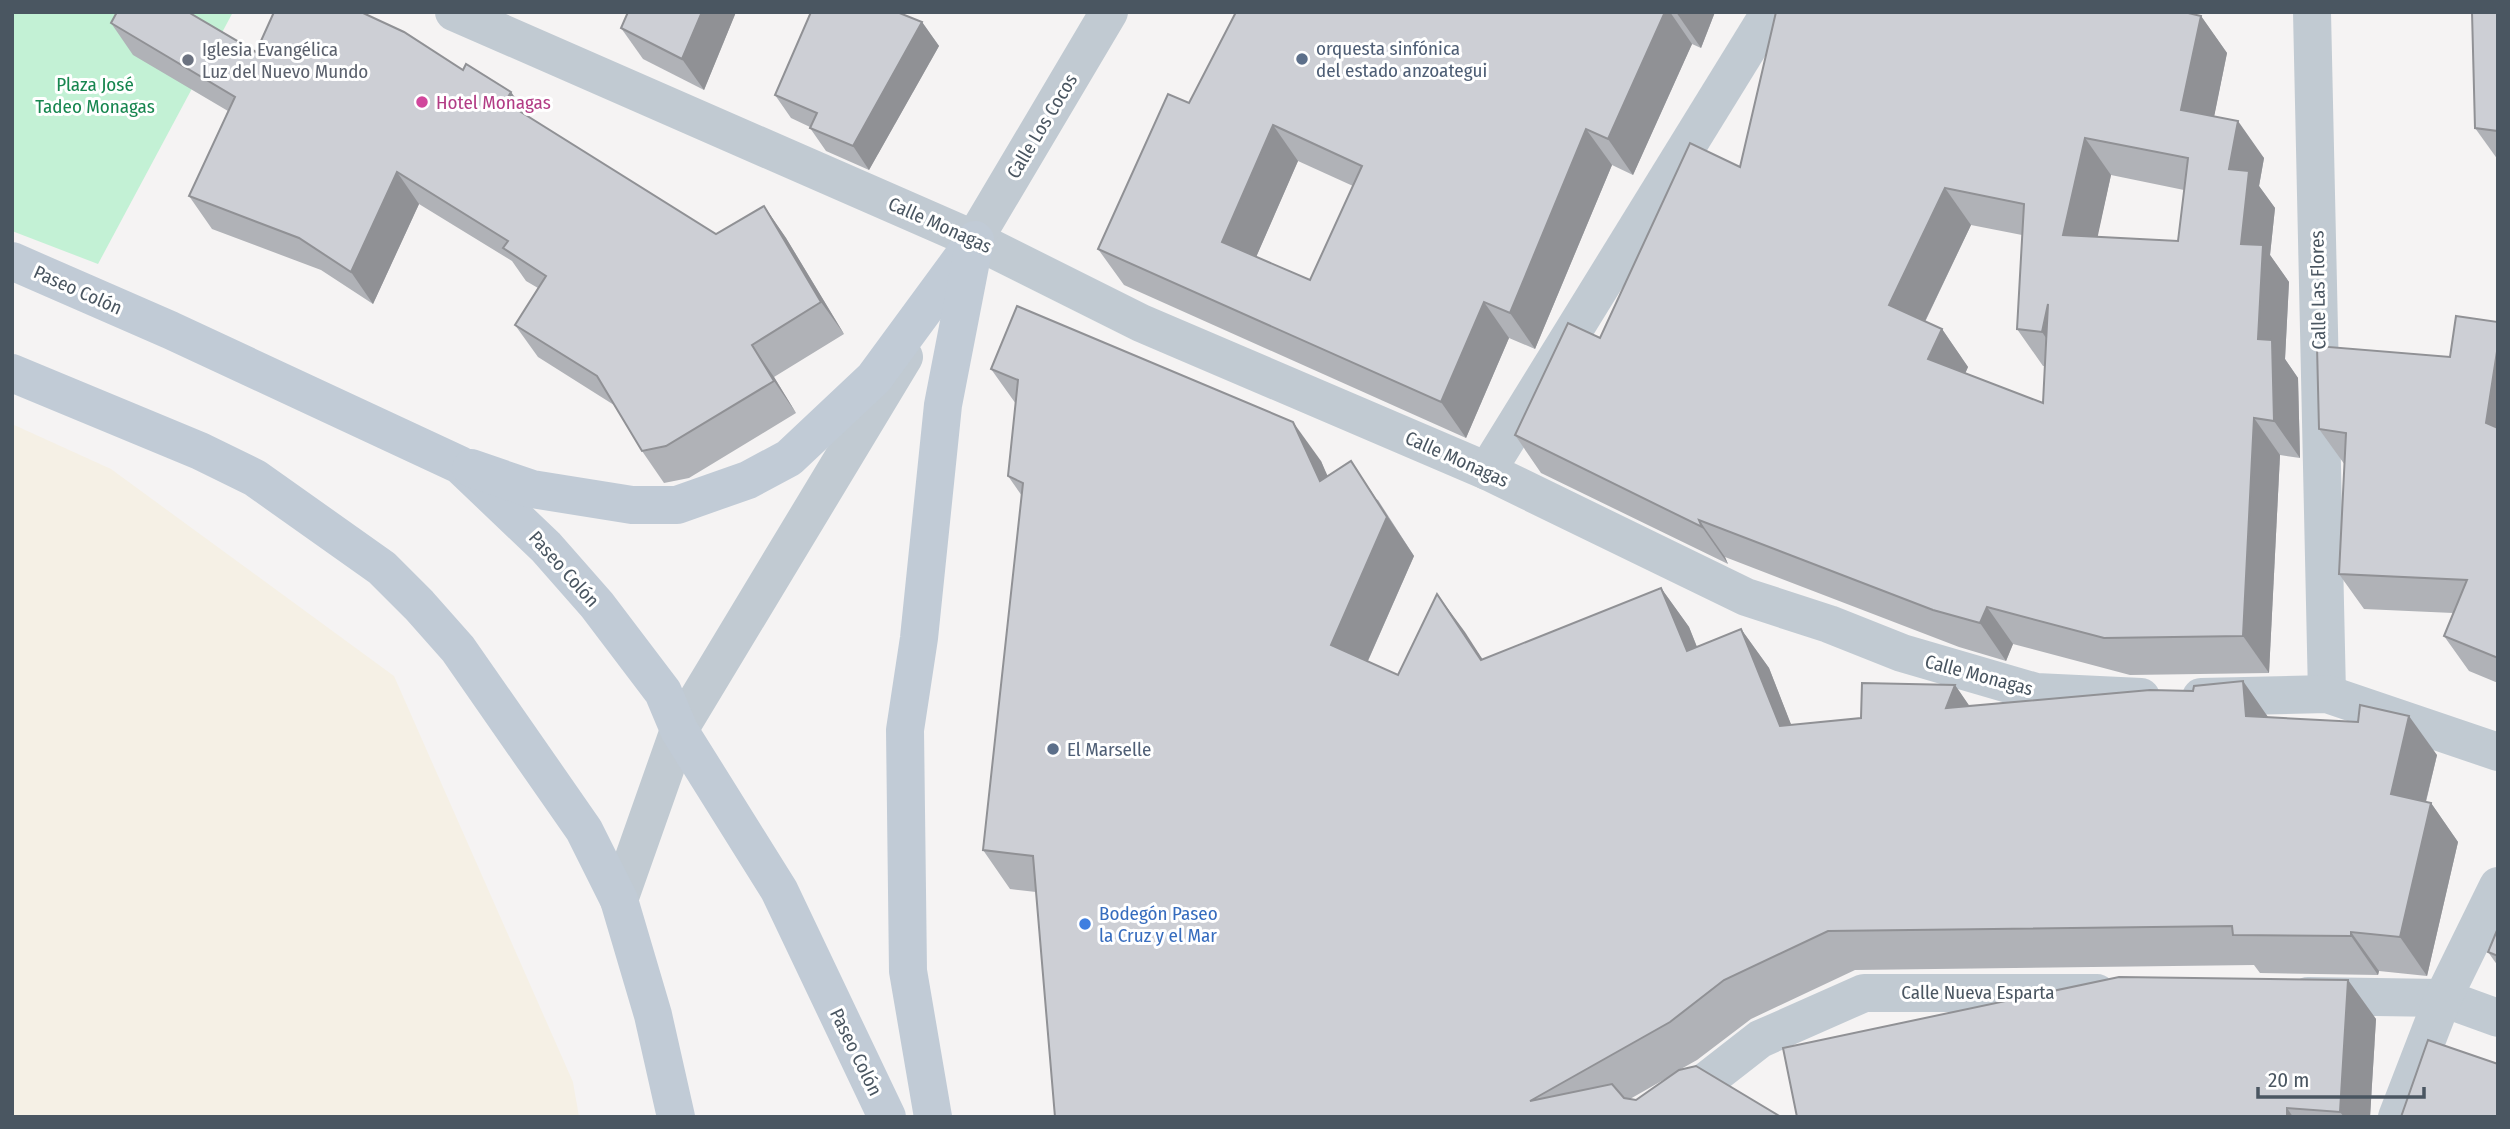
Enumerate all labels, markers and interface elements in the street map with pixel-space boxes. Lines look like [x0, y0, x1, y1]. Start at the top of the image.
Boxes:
place label: orquesta sinfónica del estado anzoategui [1316, 37, 1487, 82]
place label: Iglesia Evangélica Luz del Nuevo Mundo [202, 38, 368, 83]
marker: orquesta sinfónica del estado anzoategui [1294, 51, 1310, 67]
marker: Iglesia Evangélica Luz del Nuevo Mundo [180, 52, 196, 68]
street label: Calle Los Cocos [1002, 69, 1082, 183]
park label: Plaza José Tadeo Monagas [35, 73, 155, 118]
place label: Hotel Monagas [436, 91, 551, 114]
marker: Hotel Monagas [414, 94, 430, 110]
street label: Calle Monagas [885, 192, 995, 258]
street label: Calle Las Flores [2305, 230, 2331, 350]
street label: Paseo Colón [30, 260, 126, 320]
street label: Calle Monagas [1402, 426, 1512, 492]
street label: Paseo Colón [524, 526, 604, 612]
street label: Calle Monagas [1922, 650, 2036, 700]
place label: El Marselle [1067, 738, 1151, 761]
marker: El Marselle [1045, 741, 1061, 757]
place label: Bodegón Paseo la Cruz y el Mar [1099, 902, 1218, 947]
marker: Bodegón Paseo la Cruz y el Mar [1077, 916, 1093, 932]
street label: Calle Nueva Esparta [1901, 981, 2055, 1004]
street label: Paseo Colón [825, 1005, 887, 1099]
scale bar [2258, 1056, 2424, 1100]
text: 20 m [2268, 1067, 2309, 1093]

